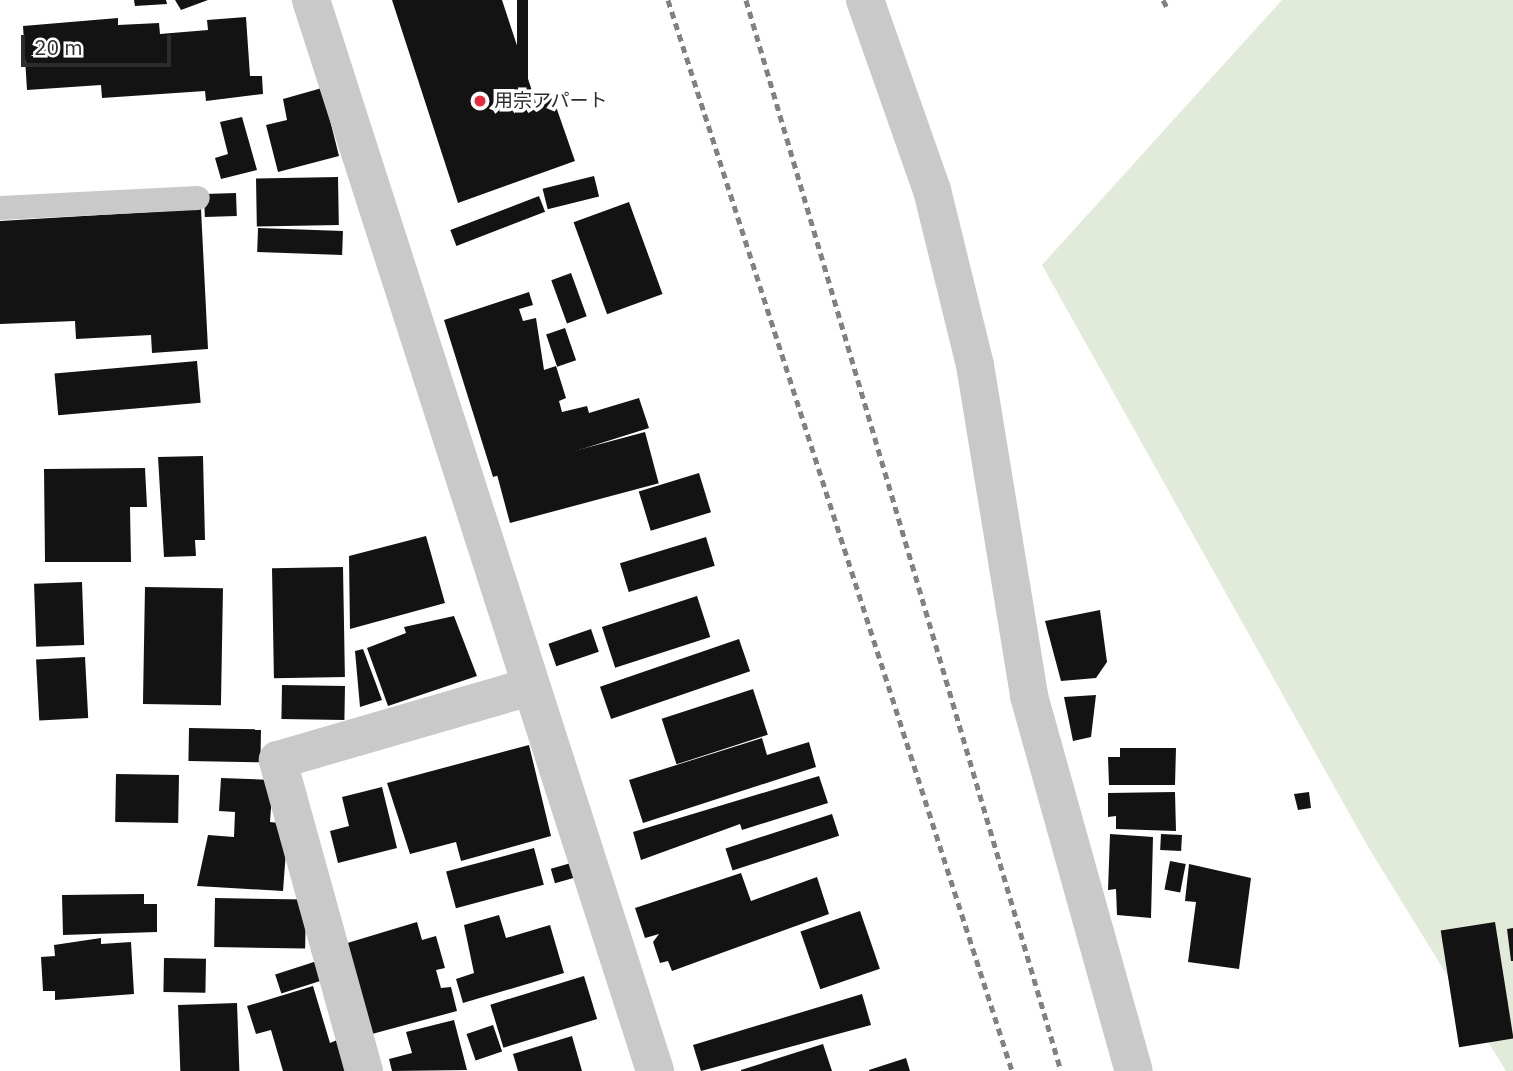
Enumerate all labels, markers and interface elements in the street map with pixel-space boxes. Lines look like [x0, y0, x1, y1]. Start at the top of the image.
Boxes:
scale bar [24, 21, 175, 65]
text: 20 m [34, 33, 83, 61]
place label: 用宗アパート [494, 90, 608, 112]
marker: 用宗アパート [472, 93, 488, 109]

